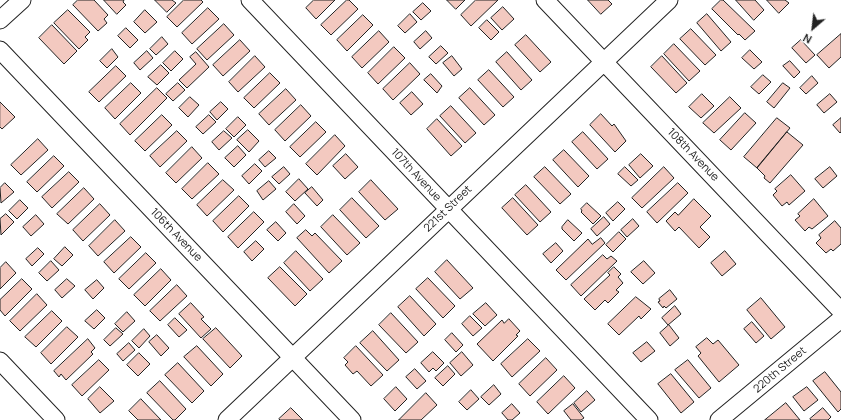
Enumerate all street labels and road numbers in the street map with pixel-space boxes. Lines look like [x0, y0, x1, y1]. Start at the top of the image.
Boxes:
street label: 108th Avenue [665, 126, 721, 184]
street label: 107th Avenue [388, 146, 444, 204]
street label: 221st Street [421, 183, 475, 235]
street label: 106th Avenue [147, 206, 205, 264]
street label: 220th Street [751, 344, 809, 396]

